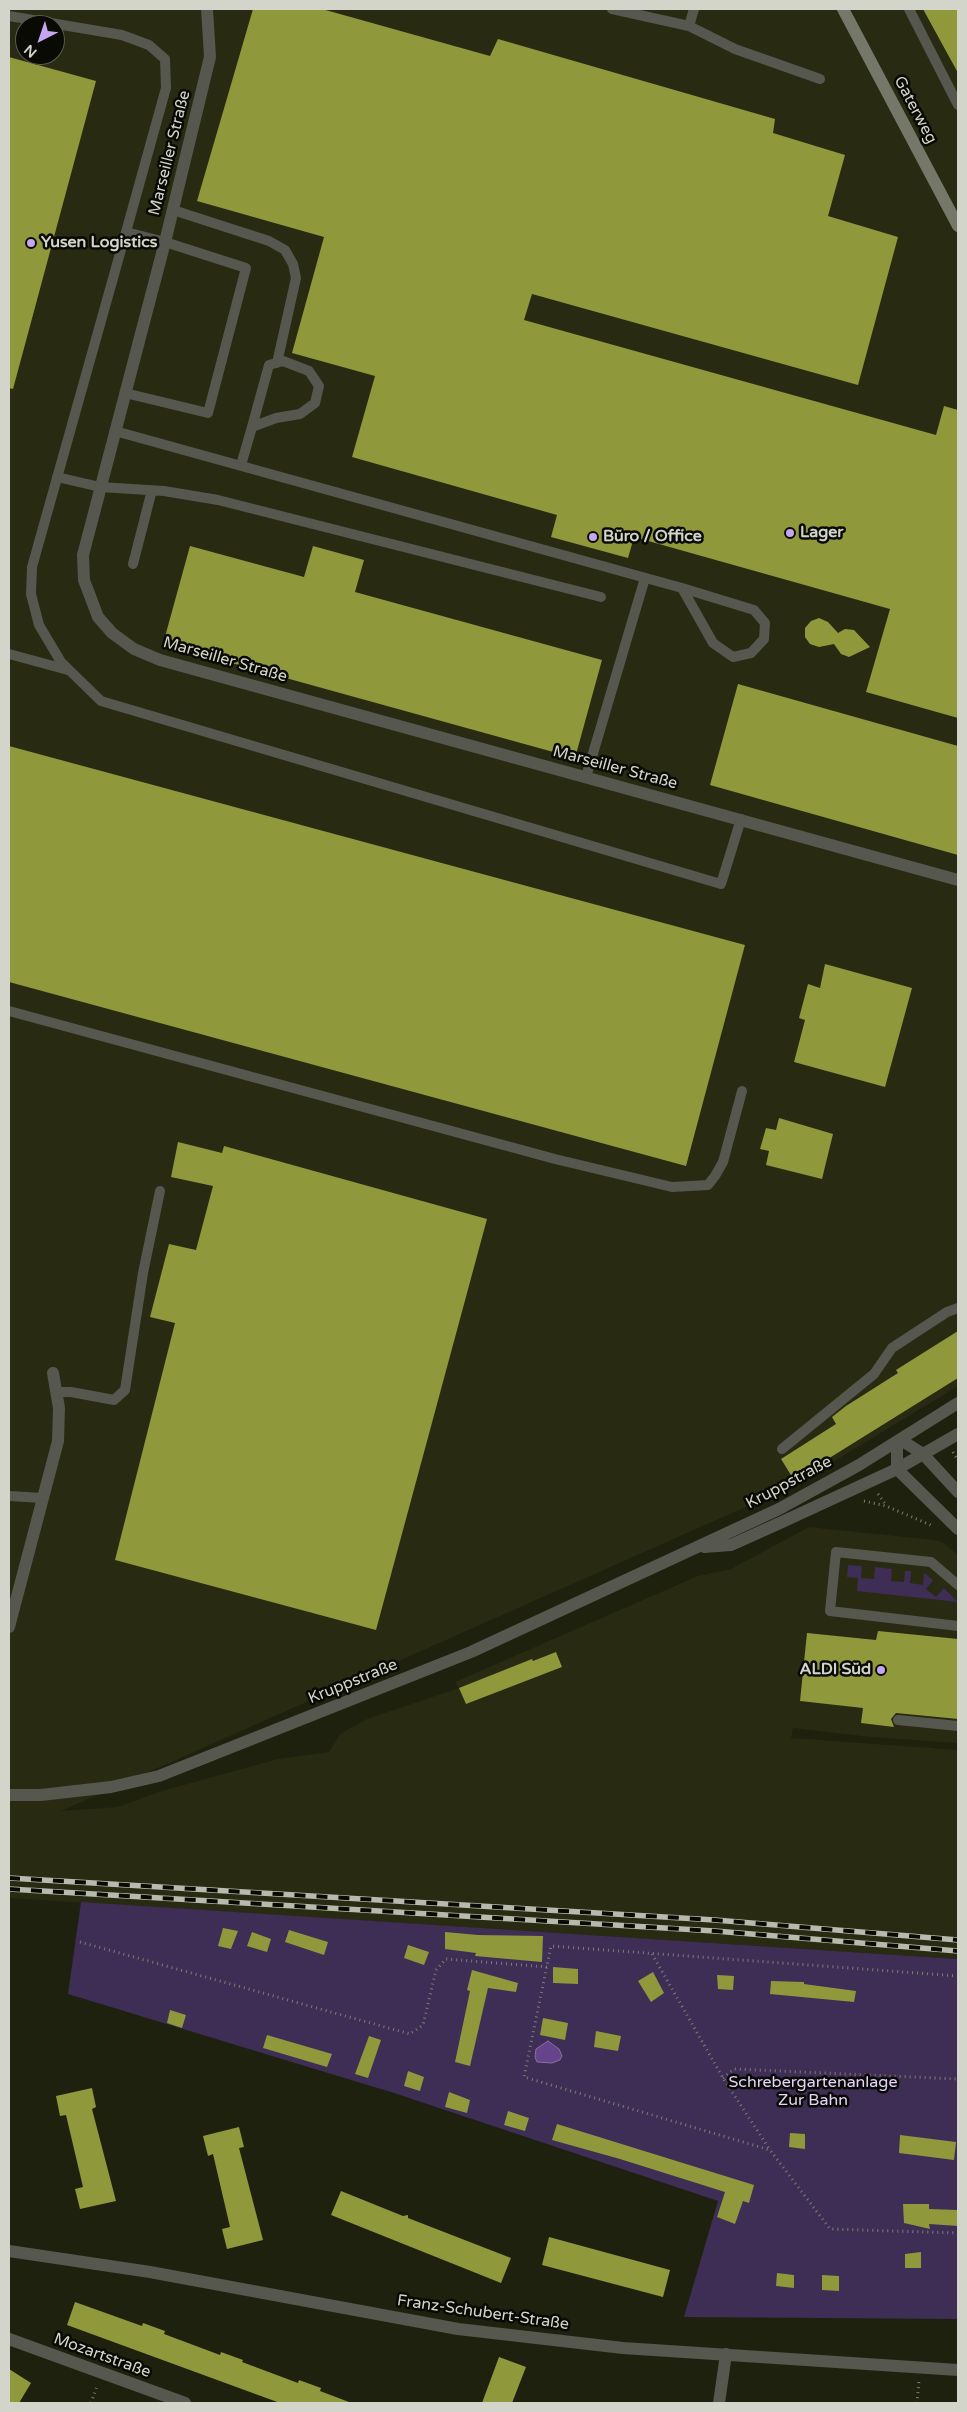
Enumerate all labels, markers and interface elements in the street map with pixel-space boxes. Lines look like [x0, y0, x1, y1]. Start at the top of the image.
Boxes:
north arrow [15, 15, 65, 65]
text: N [21, 41, 40, 61]
street label: Gaterweg [889, 73, 941, 147]
street label: Marseiller Straße [145, 89, 195, 217]
place label: Yusen Logistics [41, 233, 157, 253]
marker: Yusen Logistics [25, 237, 37, 249]
place label: Lager [800, 523, 843, 543]
place label: Büro / Office [603, 527, 702, 547]
marker: Lager [784, 527, 796, 539]
marker: Büro / Office [587, 531, 599, 543]
street label: Marseiller Straße [161, 633, 289, 687]
street label: Marseiller Straße [551, 742, 679, 794]
street label: Kruppstraße [743, 1452, 835, 1514]
street label: Kruppstraße [306, 1655, 400, 1709]
place label: ALDI Süd [800, 1660, 871, 1680]
marker: ALDI Süd [875, 1664, 887, 1676]
park label: Schrebergartenanlage Zur Bahn [729, 2073, 897, 2111]
street label: Franz-Schubert-Straße [396, 2291, 570, 2335]
street label: Mozartstraße [51, 2330, 153, 2382]

